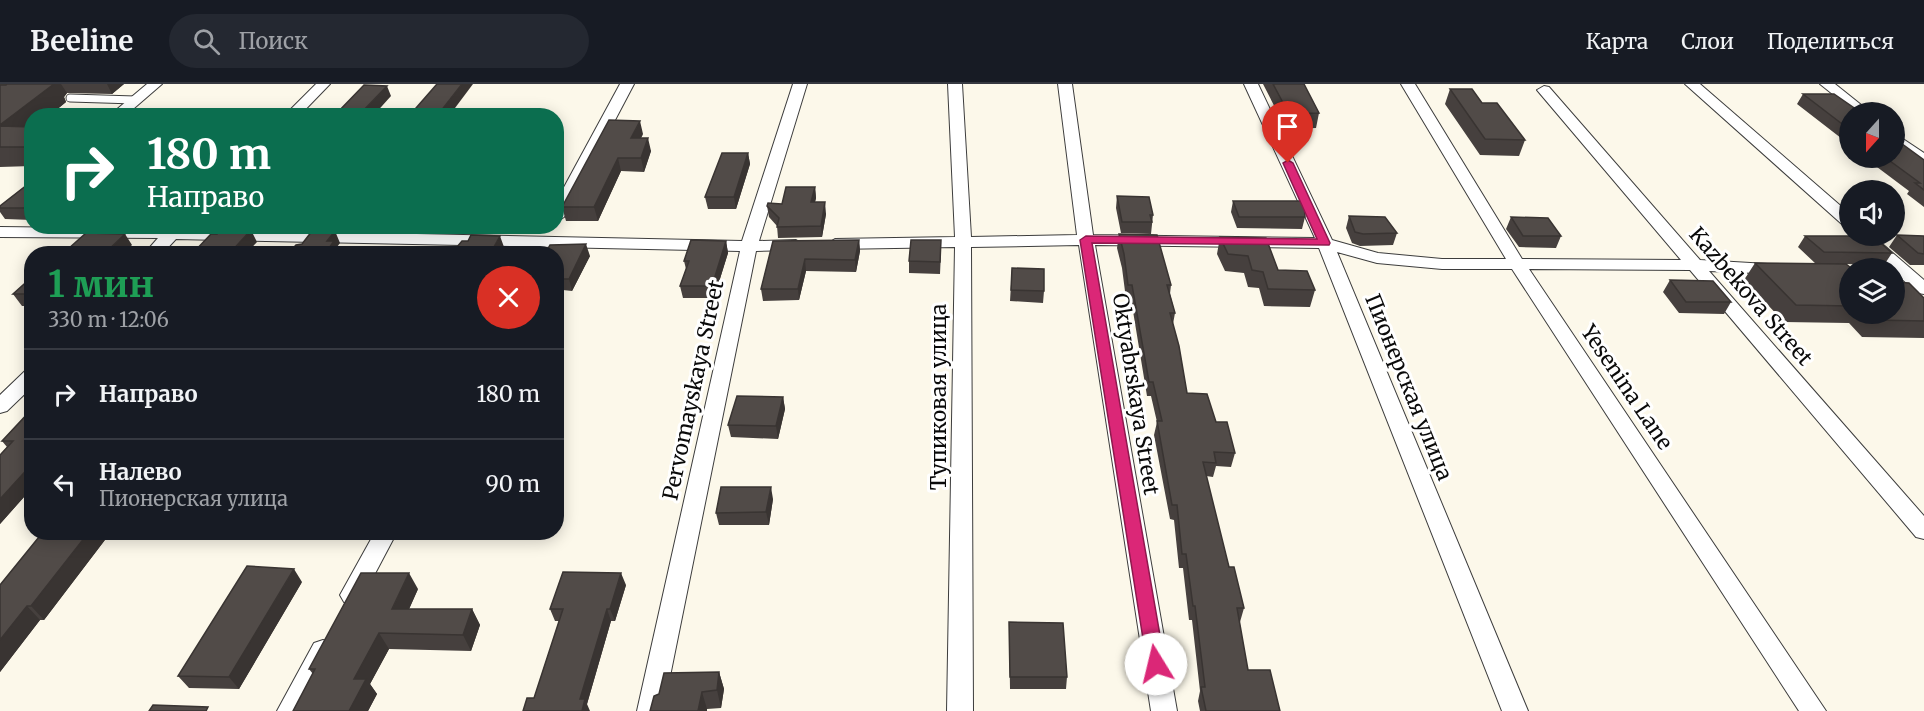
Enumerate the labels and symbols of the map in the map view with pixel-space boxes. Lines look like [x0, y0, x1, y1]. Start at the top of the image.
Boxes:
pin [1262, 101, 1313, 163]
north arrow [1839, 102, 1905, 168]
street label: Kazbekova Street [1683, 221, 1819, 371]
street label: Pervomayskaya Street [656, 277, 730, 503]
street label: Пионерская улица [1359, 290, 1459, 484]
street label: Oktyabrskaya Street [1107, 291, 1165, 497]
street label: Тупиковая улица [925, 304, 952, 490]
street label: Yesenina Lane [1575, 319, 1679, 455]
position arrow [1124, 632, 1188, 696]

